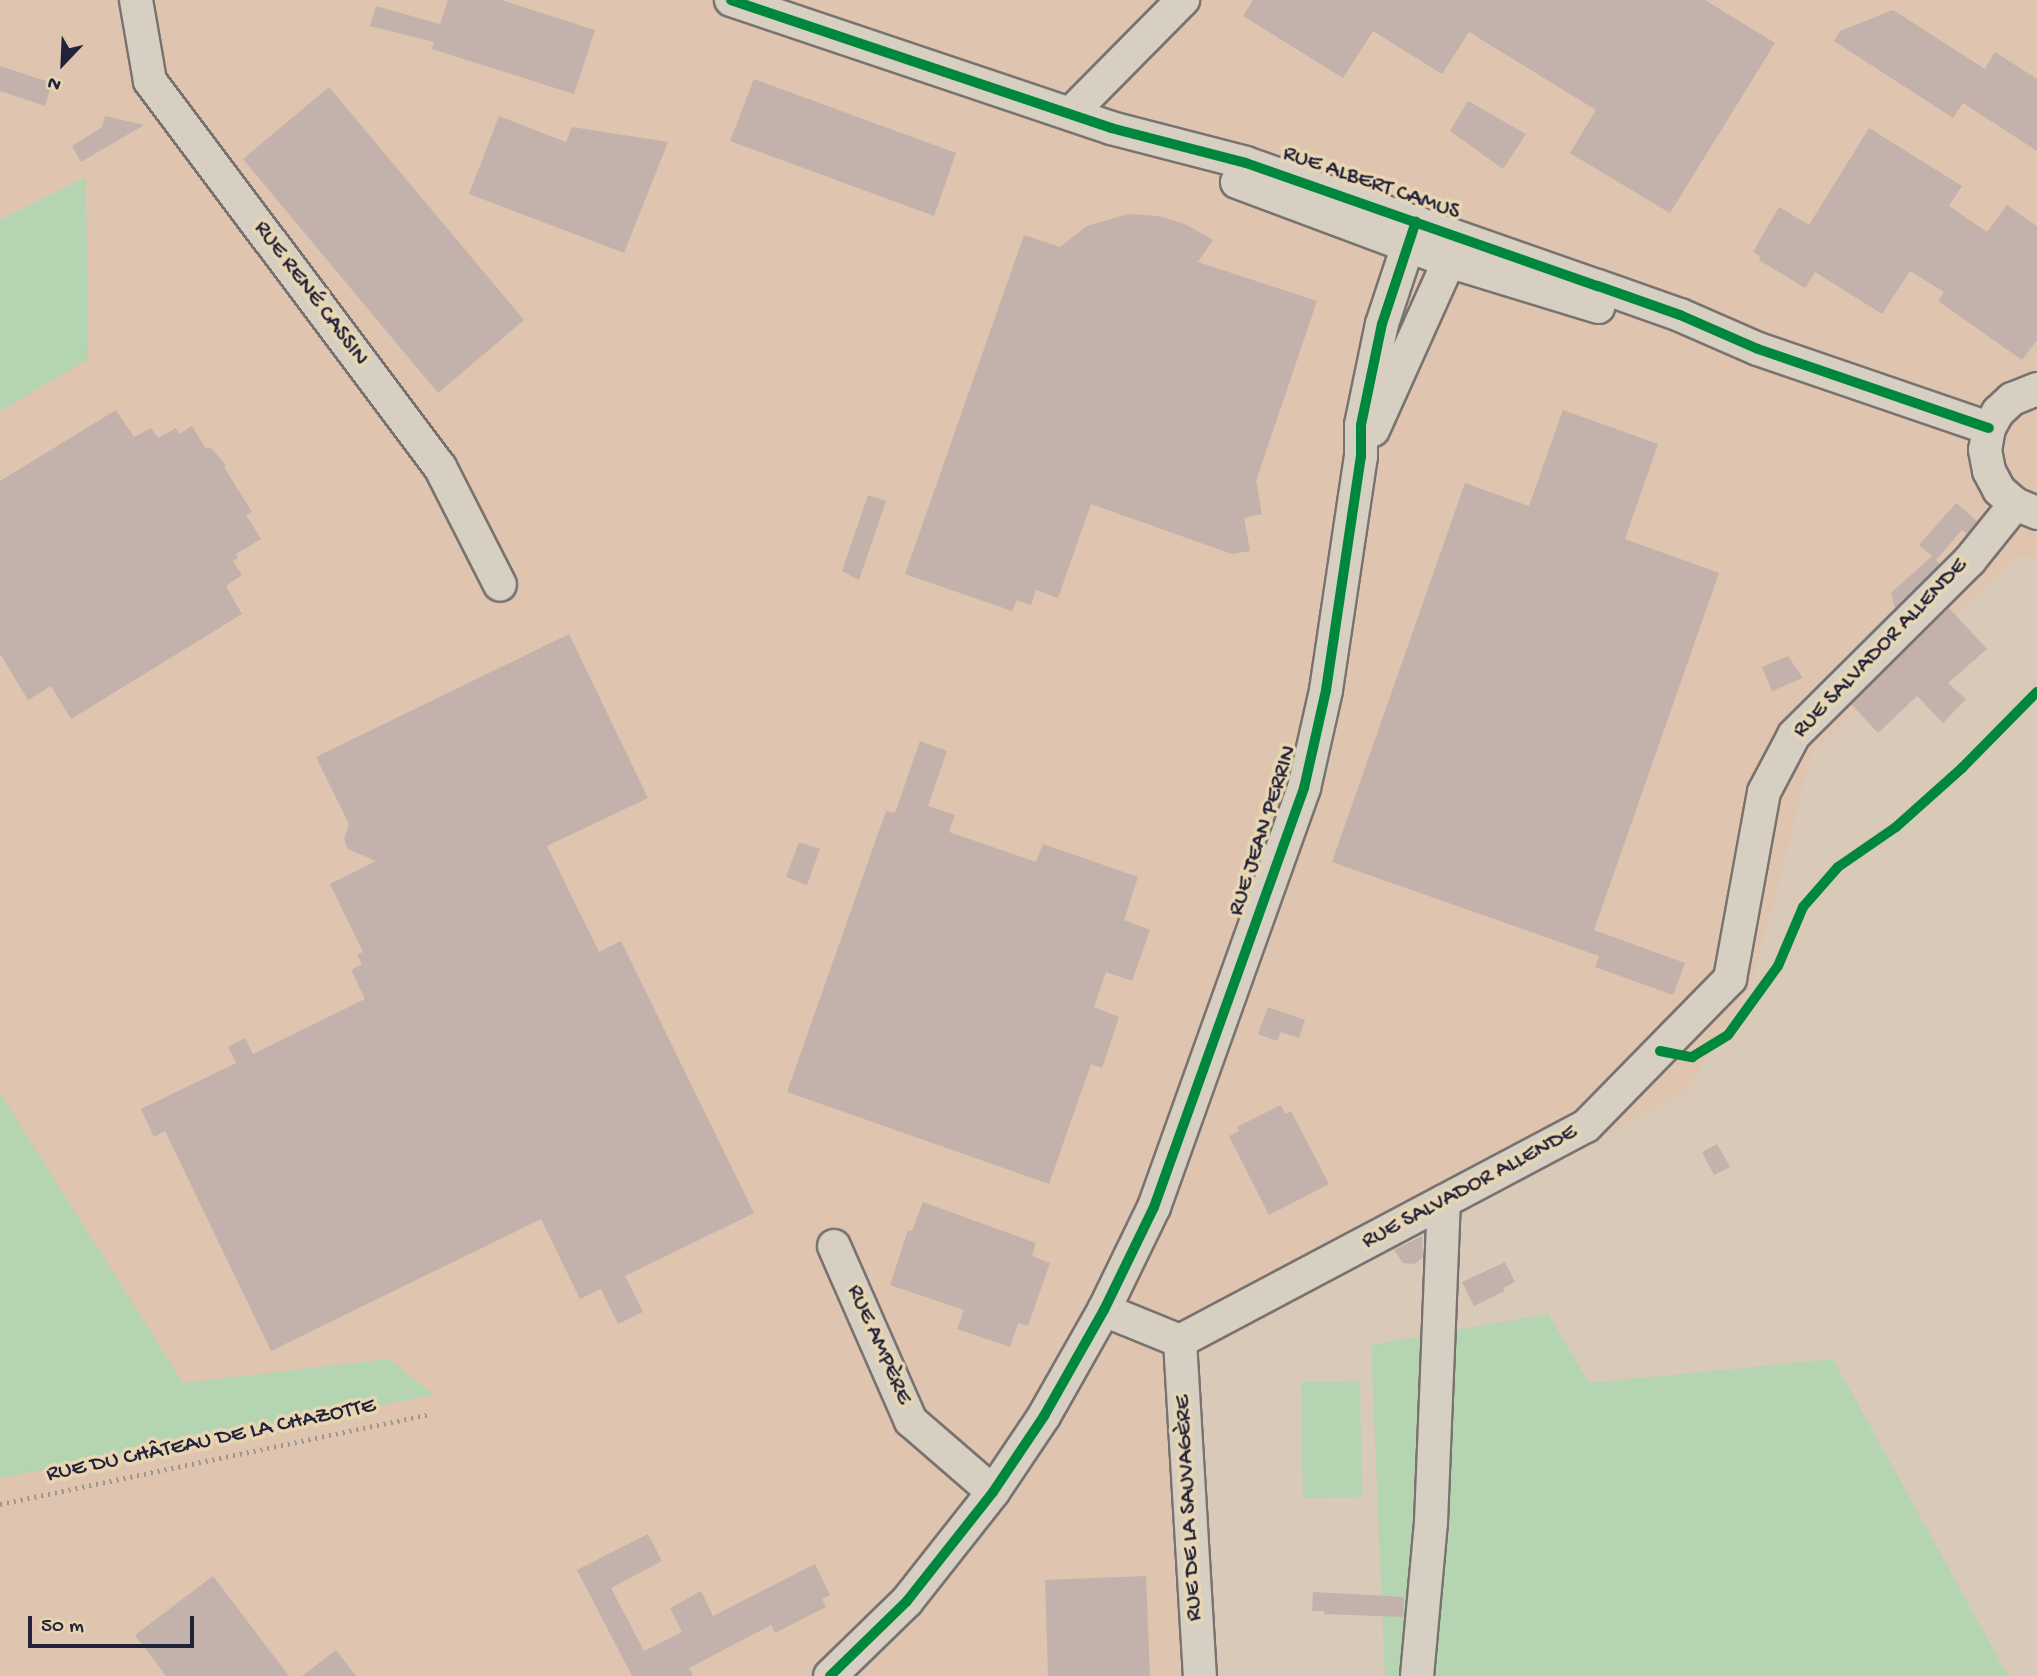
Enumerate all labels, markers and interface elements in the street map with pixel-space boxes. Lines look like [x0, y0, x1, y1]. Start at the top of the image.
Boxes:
north arrow [28, 28, 98, 98]
text: N [44, 70, 65, 96]
street label: RUE ALBERT CAMUS [1279, 141, 1463, 227]
street label: RUE RENÉ CASSIN [247, 216, 373, 372]
street label: RUE SALVADOR ALLENDE [1788, 553, 1974, 745]
street label: RUE JEAN PERRIN [1223, 742, 1305, 920]
street label: RUE SALVADOR ALLENDE [1358, 1120, 1582, 1256]
street label: RUE AMPÈRE [839, 1281, 917, 1409]
street label: RUE DU CHÂTEAU DE LA CHAZOTTE [44, 1393, 378, 1489]
street label: RUE DE LA SAUVAGÈRE [1170, 1394, 1210, 1622]
scale bar [32, 1602, 198, 1646]
text: 50 m [41, 1615, 84, 1640]

